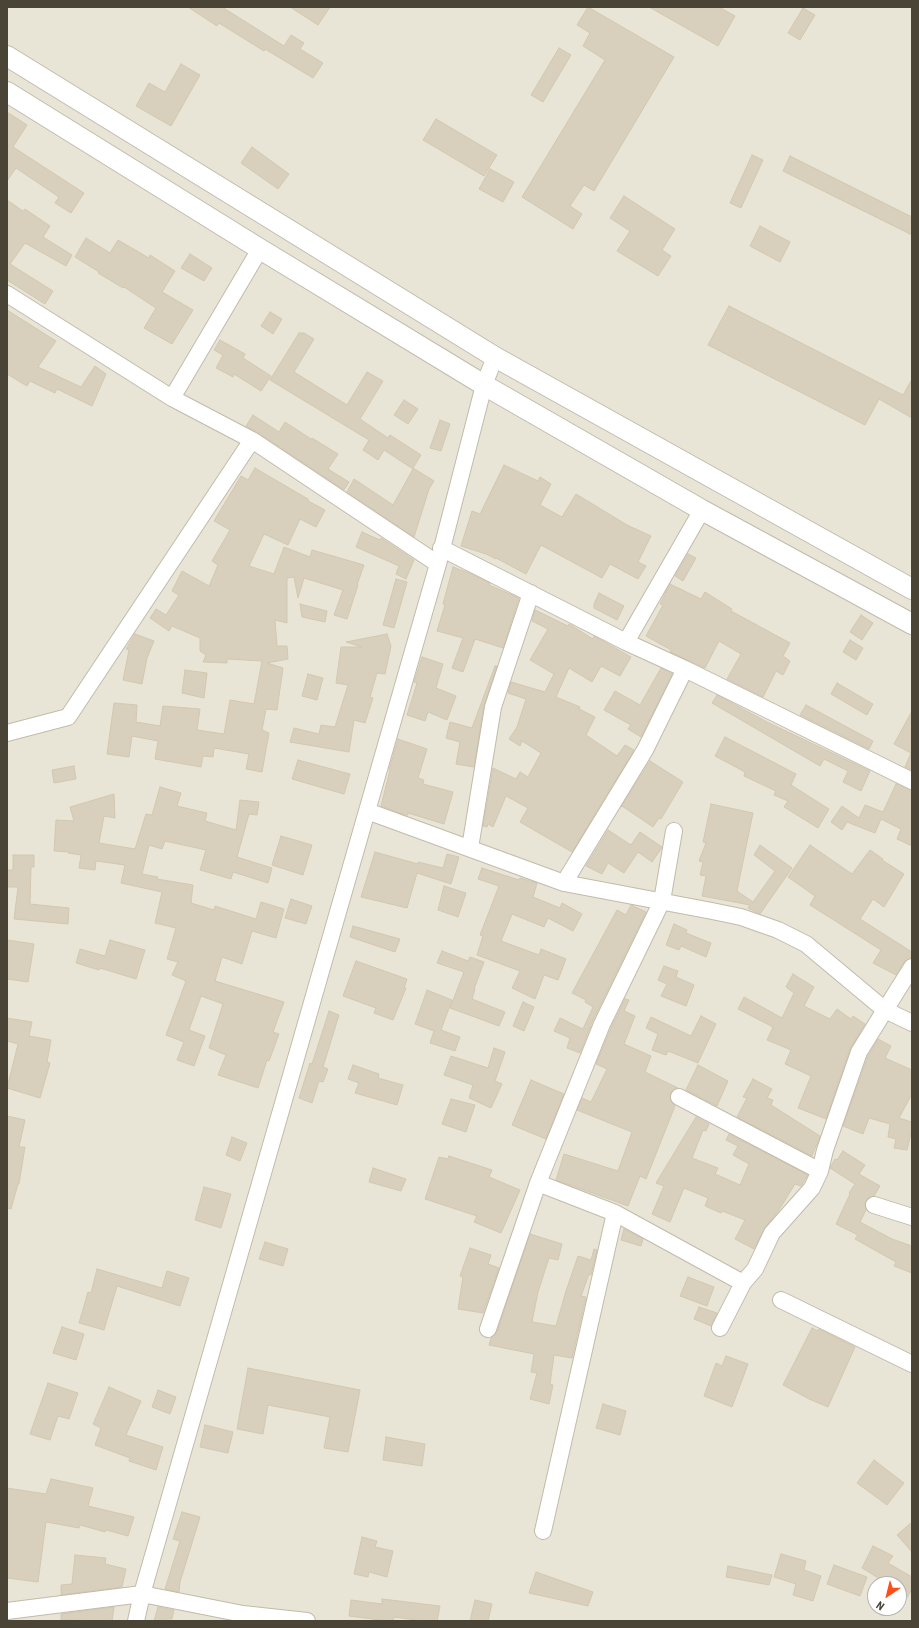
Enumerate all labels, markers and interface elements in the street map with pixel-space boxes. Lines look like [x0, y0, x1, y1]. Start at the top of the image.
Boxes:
north arrow [867, 1576, 907, 1616]
text: N [874, 1598, 887, 1613]

